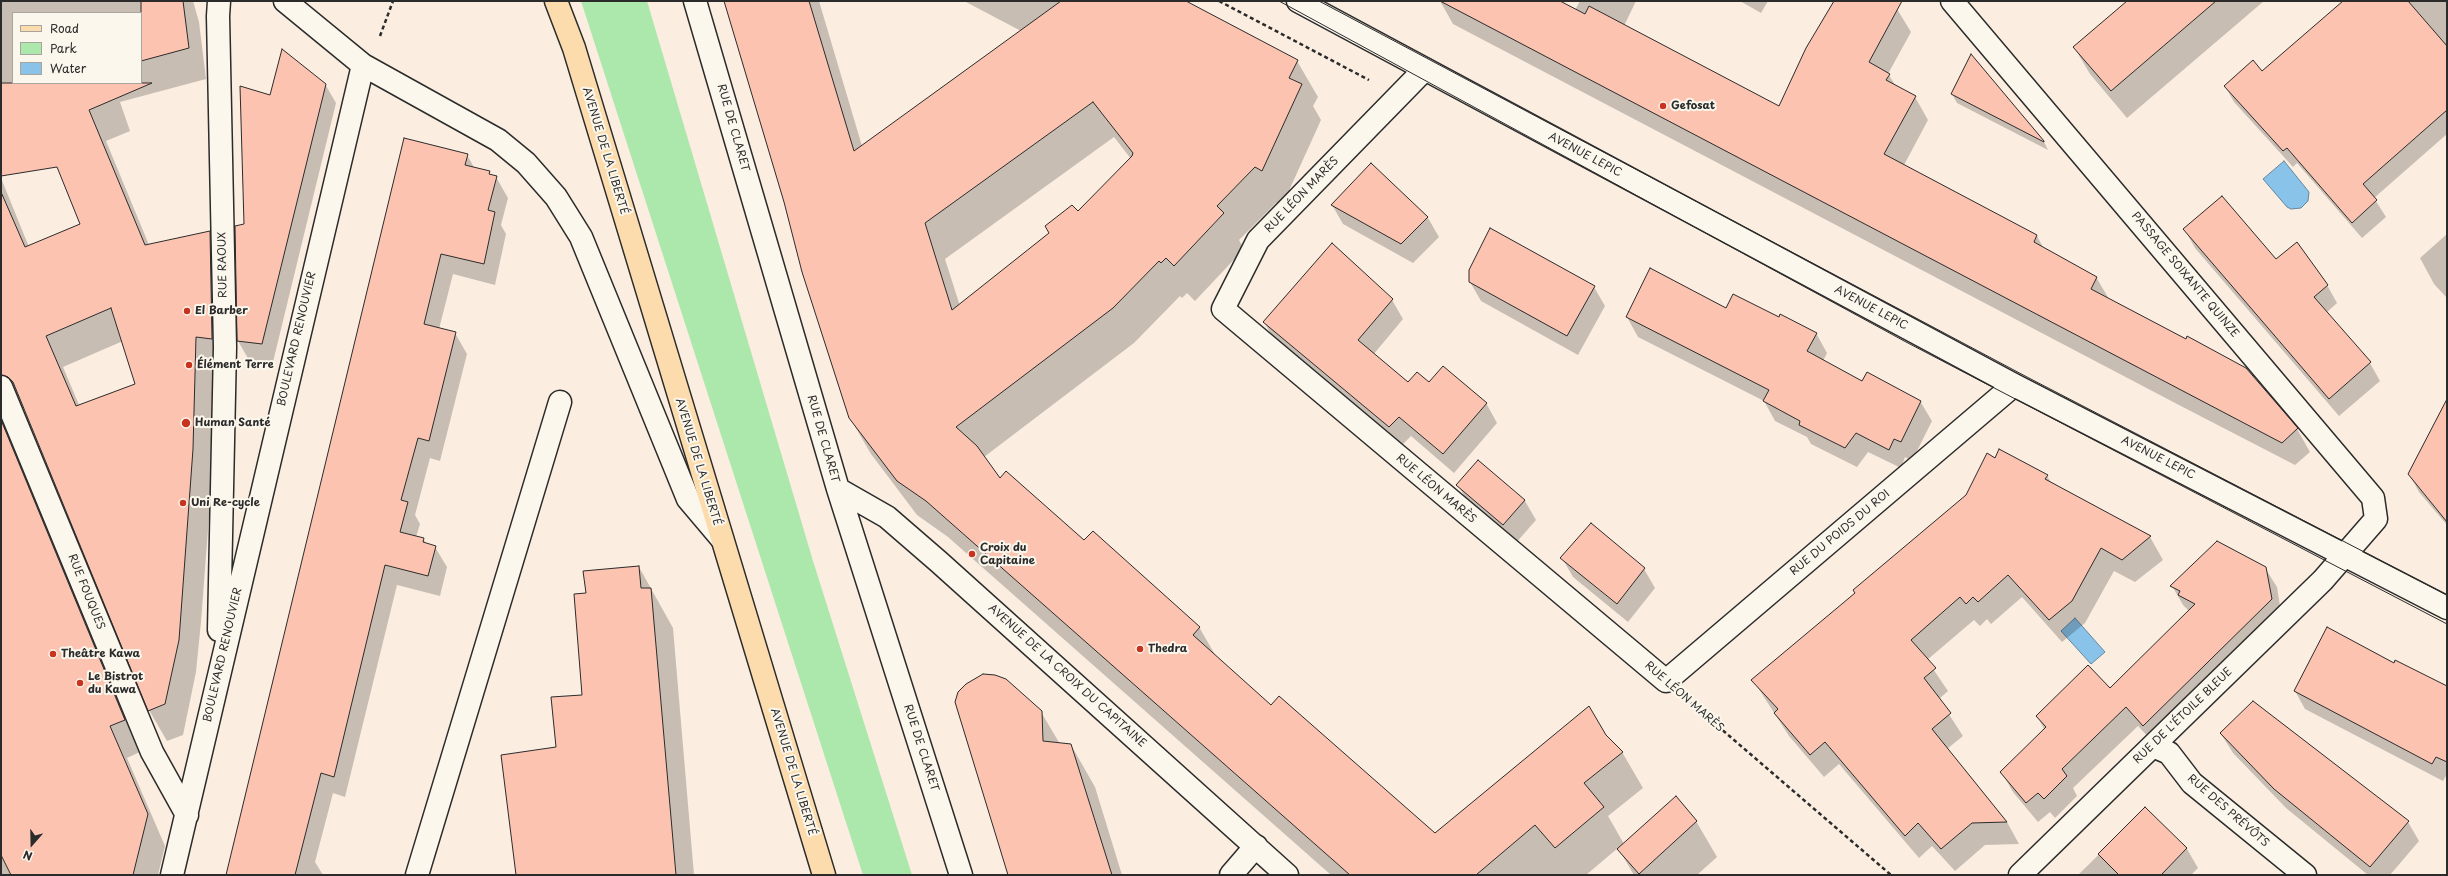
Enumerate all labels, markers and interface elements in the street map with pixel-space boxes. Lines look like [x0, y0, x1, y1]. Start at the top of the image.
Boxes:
legend [12, 12, 142, 84]
text: Road [50, 19, 79, 37]
text: Park [50, 39, 77, 57]
text: Water [50, 59, 86, 77]
street label: RUE DE CLARET [714, 83, 752, 173]
street label: AVENUE DE LA LIBERTÉ [579, 86, 631, 216]
place label: Gefosat [1671, 99, 1715, 113]
marker: Gefosat [1658, 101, 1668, 111]
street label: AVENUE LEPIC [1546, 130, 1624, 180]
street label: RUE LÉON MARÈS [1262, 154, 1342, 236]
street label: PASSAGE SOIXANTE QUINZE [2129, 210, 2241, 340]
street label: RUE RAOUX [216, 232, 230, 298]
street label: BOULEVARD RENOUVIER [275, 270, 319, 408]
street label: AVENUE LEPIC [1832, 283, 1910, 333]
place label: El Barber [195, 304, 248, 318]
marker: El Barber [182, 306, 192, 316]
place label: Élément Terre [197, 358, 274, 372]
marker: Élément Terre [184, 360, 194, 370]
street label: RUE DE CLARET [804, 394, 842, 484]
street label: AVENUE DE LA LIBERTÉ [672, 397, 724, 527]
place label: Human Santé [195, 416, 270, 430]
marker: Human Santé [180, 417, 192, 429]
street label: AVENUE LEPIC [2119, 434, 2197, 482]
street label: RUE LÉON MARÈS [1393, 452, 1479, 526]
street label: RUE DU POIDS DU ROI [1787, 487, 1893, 579]
place label: Uni Re-cycle [191, 496, 260, 510]
marker: Uni Re-cycle [178, 498, 188, 508]
place label: Croix du Capitaine [980, 541, 1035, 567]
marker: Croix du Capitaine [967, 549, 977, 559]
street label: RUE FOUQUES [65, 552, 107, 632]
street label: BOULEVARD RENOUVIER [201, 586, 245, 724]
street label: AVENUE DE LA CROIX DU CAPITAINE [985, 602, 1149, 750]
place label: Thedra [1148, 642, 1187, 656]
marker: Thedra [1135, 644, 1145, 654]
place label: Theâtre Kawa [61, 647, 140, 661]
marker: Theâtre Kawa [48, 649, 58, 659]
street label: RUE LÉON MARÈS [1642, 659, 1726, 735]
street label: RUE DE L'ÉTOILE BLEUE [2131, 665, 2235, 767]
place label: Le Bistrot du Kawa [88, 670, 143, 696]
marker: Le Bistrot du Kawa [75, 678, 85, 688]
street label: RUE DE CLARET [901, 703, 941, 793]
street label: AVENUE DE LA LIBERTÉ [767, 707, 819, 837]
street label: RUE DES PRÉVÔTS [2184, 772, 2272, 850]
north arrow [12, 824, 52, 864]
text: N [21, 846, 35, 865]

